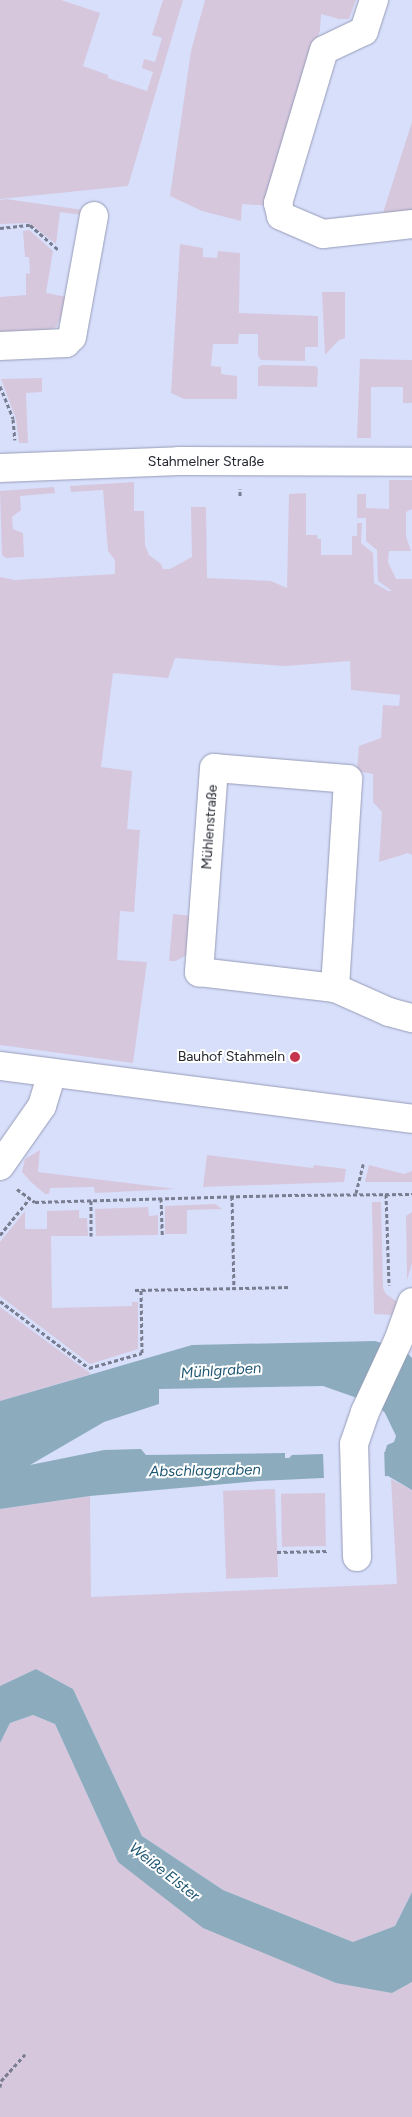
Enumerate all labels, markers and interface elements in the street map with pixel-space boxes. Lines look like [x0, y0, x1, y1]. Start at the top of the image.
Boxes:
street label: Stahmelner Straße [148, 454, 264, 470]
street label: Mühlenstraße [199, 784, 221, 870]
place label: Bauhof Stahmeln [178, 1049, 285, 1065]
marker: Bauhof Stahmeln [289, 1051, 301, 1063]
water label: Mühlgraben [180, 1359, 262, 1383]
water label: Abschlaggraben [149, 1461, 261, 1481]
water label: Weiße Elster [125, 1839, 203, 1905]

